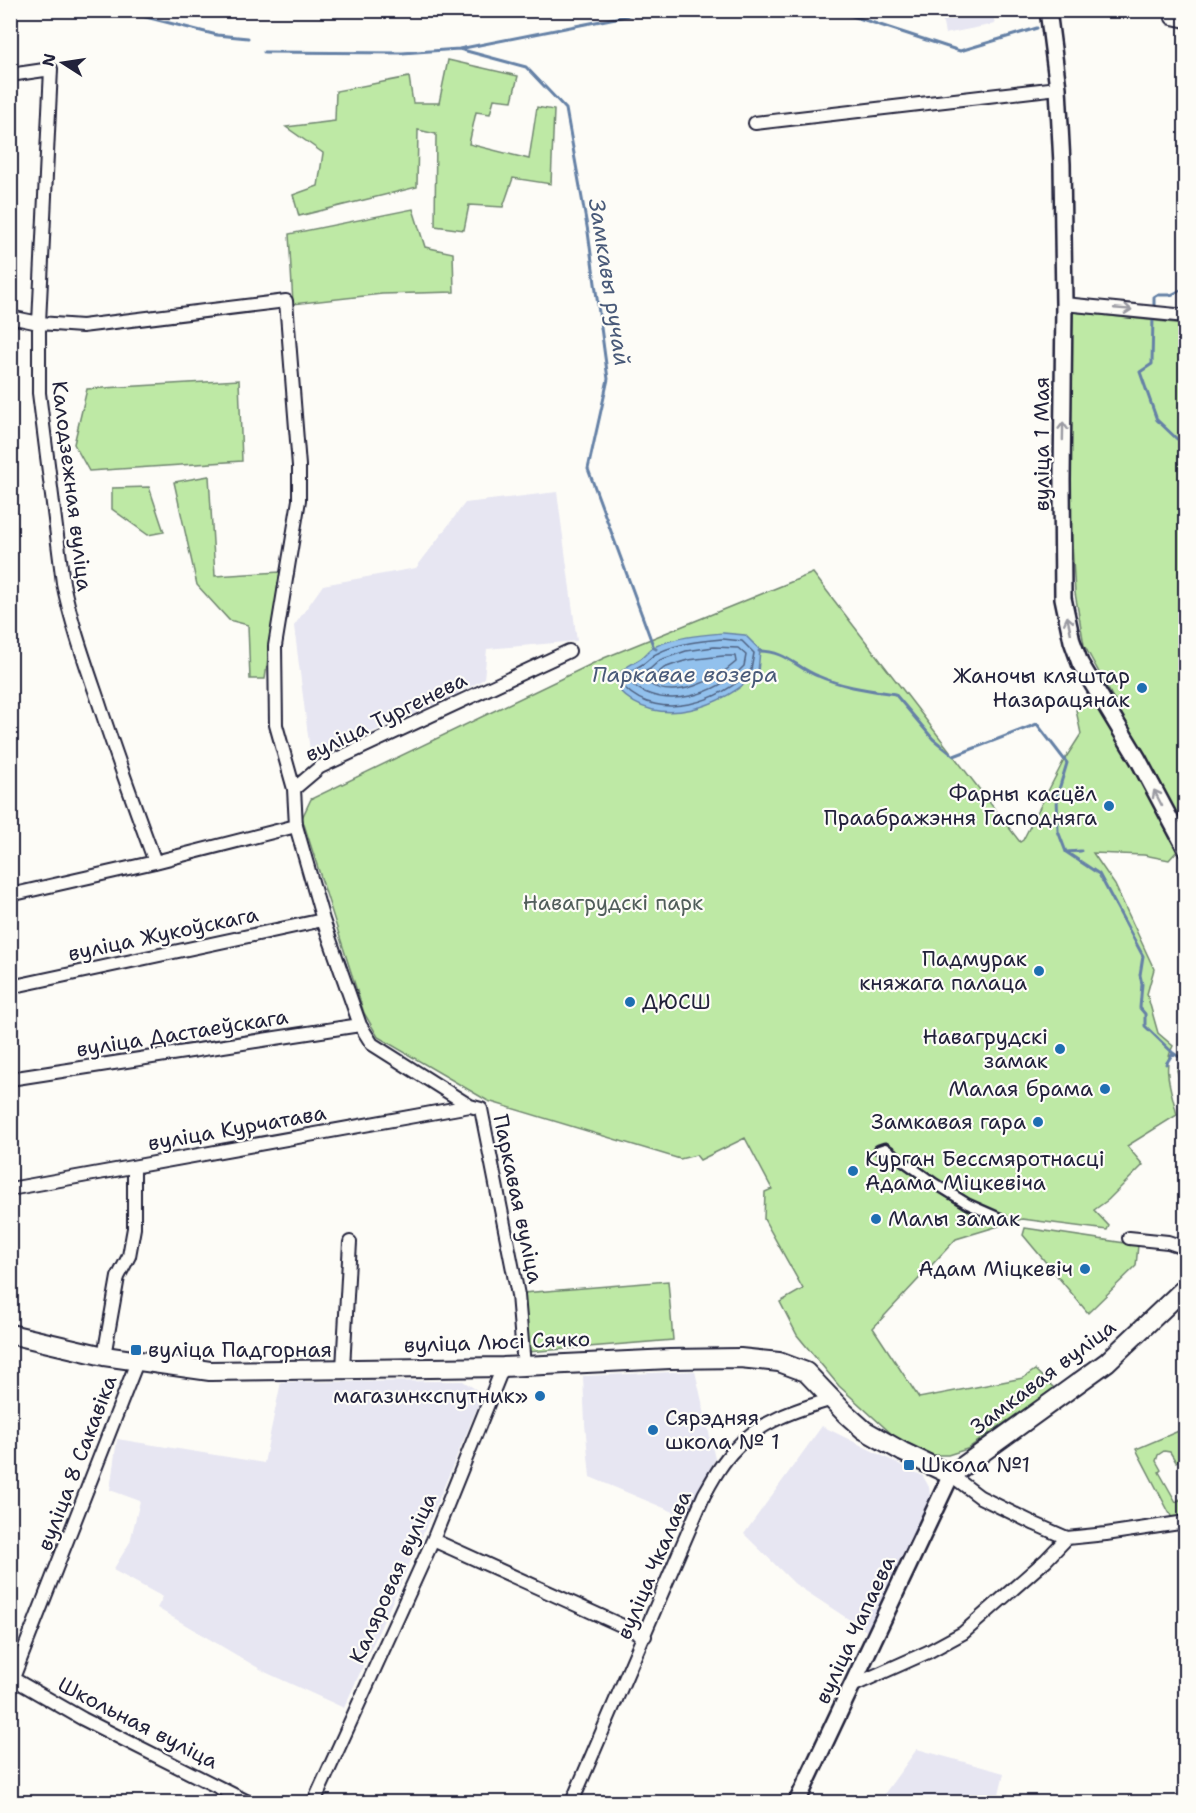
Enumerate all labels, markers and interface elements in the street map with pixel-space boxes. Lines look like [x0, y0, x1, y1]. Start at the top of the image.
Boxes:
north arrow [33, 33, 93, 93]
text: N [37, 52, 60, 68]
water label: Замкавы ручай [582, 196, 637, 368]
one-way arrow [1112, 303, 1132, 314]
street label: вуліца 1 Мая [1028, 377, 1056, 511]
street label: Калодзежная вуліца [45, 379, 99, 593]
one-way arrow [1057, 421, 1069, 441]
one-way arrow [1063, 616, 1074, 635]
water label: Паркавае возера [592, 660, 778, 689]
place label: Жаночы кляштар Назарацянак [953, 662, 1130, 714]
street label: вуліца Тургенева [300, 666, 472, 768]
marker: Жаночы кляштар Назарацянак [1135, 681, 1149, 695]
place label: Фарны касцёл Праабражэння Гасподняга [824, 780, 1097, 832]
one-way arrow [1151, 789, 1163, 807]
marker: Фарны касцёл Праабражэння Гасподняга [1102, 799, 1116, 813]
park label: Навагрудскі парк [523, 889, 703, 917]
street label: вуліца Жукоўскага [65, 900, 261, 968]
place label: Падмурак княжага палаца [859, 945, 1027, 997]
marker: Падмурак княжага палаца [1032, 964, 1046, 978]
place label: ДЮСШ [642, 988, 711, 1016]
marker: ДЮСШ [623, 995, 637, 1009]
street label: вуліца Дастаеўскага [74, 1002, 290, 1064]
place label: Навагрудскі замак [923, 1023, 1048, 1075]
marker: Навагрудскі замак [1053, 1042, 1067, 1056]
place label: Малая брама [949, 1075, 1093, 1103]
marker: Малая брама [1098, 1082, 1112, 1096]
street label: вуліца Курчатава [146, 1099, 328, 1157]
place label: Замкавая гара [871, 1108, 1026, 1136]
street label: Паркавая вуліца [486, 1112, 550, 1286]
marker: Замкавая гара [1031, 1115, 1045, 1129]
place label: Курган Бессмяротнасці Адама Міцкевіча [865, 1145, 1105, 1197]
marker: Курган Бессмяротнасці Адама Міцкевіча [846, 1164, 860, 1178]
place label: Малы замак [888, 1205, 1020, 1233]
marker: Малы замак [869, 1212, 883, 1226]
place label: Адам Міцкевіч [918, 1255, 1073, 1283]
marker: Адам Міцкевіч [1078, 1262, 1092, 1276]
street label: Замкавая вуліца [965, 1313, 1121, 1441]
street label: вуліца Люсі Сячко [403, 1325, 591, 1359]
place label: вуліца Падгорная [148, 1336, 332, 1364]
marker: вуліца Падгорная [129, 1343, 143, 1357]
street label: вуліца 8 Сакавіка [31, 1371, 123, 1555]
place label: магазин«спутник» [333, 1382, 528, 1410]
marker: магазин«спутник» [533, 1389, 547, 1403]
place label: Сярэдняя школа № 1 [665, 1404, 780, 1456]
marker: Сярэдняя школа № 1 [646, 1423, 660, 1437]
place label: Школа №1 [921, 1451, 1030, 1479]
marker: Школа №1 [902, 1458, 916, 1472]
street label: вуліца Чкалава [610, 1486, 698, 1644]
street label: Каляровая вуліца [343, 1488, 443, 1668]
street label: вуліца Чапаева [808, 1551, 902, 1709]
street label: Школьная вуліца [53, 1671, 223, 1775]

